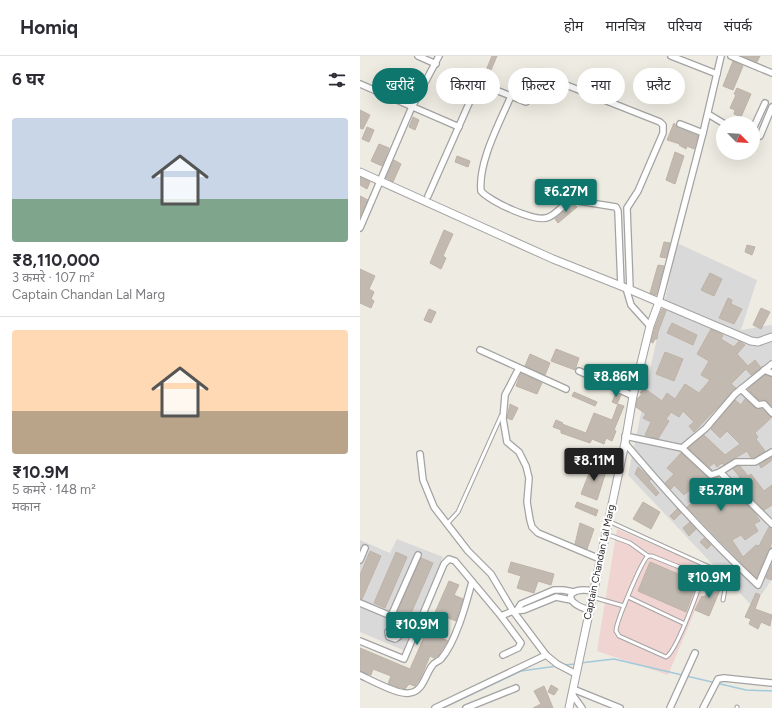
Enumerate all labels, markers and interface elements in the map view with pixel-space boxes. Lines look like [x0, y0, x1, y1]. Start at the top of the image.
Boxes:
text: Homiq [20, 16, 78, 39]
text: होम [564, 18, 583, 35]
text: मानचित्र [605, 18, 646, 35]
text: परिचय [668, 18, 702, 35]
text: संपर्क [724, 18, 752, 35]
chip: खरीदें [372, 68, 428, 104]
chip: किराया [436, 68, 500, 104]
chip: फ़िल्टर [508, 68, 569, 104]
chip: नया [577, 68, 625, 104]
chip: फ़्लैट [633, 68, 685, 104]
text: 6 घर [12, 69, 44, 89]
icon: filters [326, 69, 348, 91]
north arrow [716, 116, 760, 160]
map controls [716, 116, 760, 160]
icon: home [144, 144, 216, 216]
pin: ₹6.27M [533, 179, 599, 213]
text: ₹6.27M [544, 184, 588, 199]
text: ₹8,110,000 [12, 250, 100, 270]
text: 3 कमरे · 107 m² [12, 270, 95, 285]
text: Captain Chandan Lal Marg [12, 287, 165, 302]
icon: home [144, 356, 216, 428]
pin: ₹8.86M [583, 364, 649, 398]
text: ₹8.86M [593, 369, 639, 384]
pin: ₹8.11M [561, 448, 627, 482]
text: ₹8.11M [573, 453, 615, 468]
text: ₹10.9M [12, 462, 69, 482]
pin: ₹5.78M [688, 478, 754, 512]
text: 5 कमरे · 148 m² [12, 482, 96, 497]
text: ₹5.78M [699, 483, 743, 498]
text: मकान [12, 499, 40, 514]
street label: Captain Chandan Lal Marg [580, 503, 618, 621]
pin: ₹10.9M [676, 565, 742, 599]
text: ₹10.9M [687, 570, 731, 585]
pin: ₹10.9M [384, 612, 450, 646]
text: ₹10.9M [395, 617, 439, 632]

